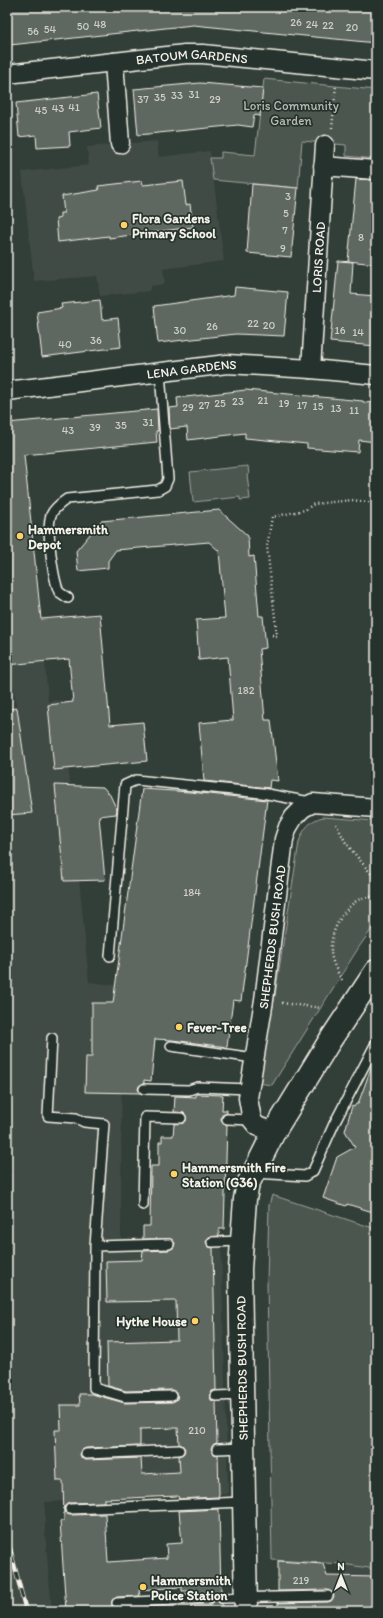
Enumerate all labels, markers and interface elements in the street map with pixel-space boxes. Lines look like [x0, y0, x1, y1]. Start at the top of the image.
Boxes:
house number: 26 [290, 16, 302, 29]
house number: 48 [94, 18, 106, 31]
house number: 24 [306, 18, 319, 31]
house number: 22 [322, 19, 334, 32]
house number: 50 [77, 20, 89, 33]
house number: 20 [346, 21, 359, 34]
house number: 54 [44, 23, 57, 36]
house number: 56 [27, 25, 39, 38]
street label: BATOUM GARDENS [135, 46, 249, 67]
house number: 31 [188, 88, 200, 101]
house number: 33 [171, 89, 183, 102]
house number: 35 [154, 91, 166, 104]
house number: 37 [137, 93, 149, 106]
house number: 29 [209, 93, 221, 106]
park label: Loris Community Garden [243, 98, 339, 128]
house number: 41 [68, 101, 80, 114]
house number: 43 [52, 102, 64, 115]
house number: 45 [35, 104, 47, 117]
house number: 3 [285, 190, 291, 203]
house number: 5 [283, 207, 289, 220]
place label: Flora Gardens Primary School [132, 211, 216, 242]
marker: Flora Gardens Primary School [119, 220, 129, 230]
street label: LORIS ROAD [308, 221, 328, 293]
house number: 7 [282, 224, 288, 237]
house number: 8 [358, 231, 364, 244]
house number: 9 [280, 242, 286, 255]
house number: 22 [247, 317, 259, 330]
house number: 20 [263, 319, 276, 332]
house number: 26 [206, 320, 218, 333]
house number: 30 [174, 324, 187, 337]
house number: 16 [335, 324, 346, 337]
house number: 14 [352, 326, 364, 339]
house number: 36 [90, 334, 102, 347]
house number: 40 [58, 338, 72, 351]
street label: LENA GARDENS [146, 356, 237, 381]
house number: 21 [258, 394, 268, 407]
house number: 23 [232, 395, 244, 408]
house number: 25 [214, 397, 226, 410]
house number: 19 [279, 397, 290, 410]
house number: 27 [198, 399, 210, 412]
house number: 17 [297, 399, 308, 412]
house number: 15 [313, 400, 324, 413]
house number: 29 [182, 401, 194, 414]
house number: 13 [330, 402, 342, 415]
house number: 11 [349, 404, 359, 417]
house number: 31 [142, 416, 154, 429]
house number: 35 [115, 419, 127, 432]
house number: 39 [89, 421, 101, 434]
house number: 43 [62, 424, 74, 437]
place label: Hammersmith Depot [28, 522, 109, 553]
marker: Hammersmith Depot [15, 531, 25, 541]
house number: 182 [238, 684, 255, 697]
street label: SHEPHERDS BUSH ROAD [255, 864, 288, 1010]
house number: 184 [183, 886, 201, 899]
place label: Fever-Tree [187, 1020, 247, 1035]
marker: Fever-Tree [174, 1022, 184, 1032]
place label: Hammersmith Fire Station (G36) [182, 1160, 286, 1191]
marker: Hammersmith Fire Station (G36) [169, 1169, 179, 1179]
street label: SHEPHERDS BUSH ROAD [233, 1295, 251, 1440]
place label: Hythe House [116, 1314, 187, 1330]
marker: Hythe House [190, 1316, 200, 1326]
house number: 210 [188, 1424, 206, 1437]
north arrow [321, 1556, 361, 1596]
text: N [337, 1560, 345, 1573]
place label: Hammersmith Police Station [151, 1573, 232, 1603]
house number: 219 [293, 1574, 310, 1587]
marker: Hammersmith Police Station [138, 1582, 148, 1592]

